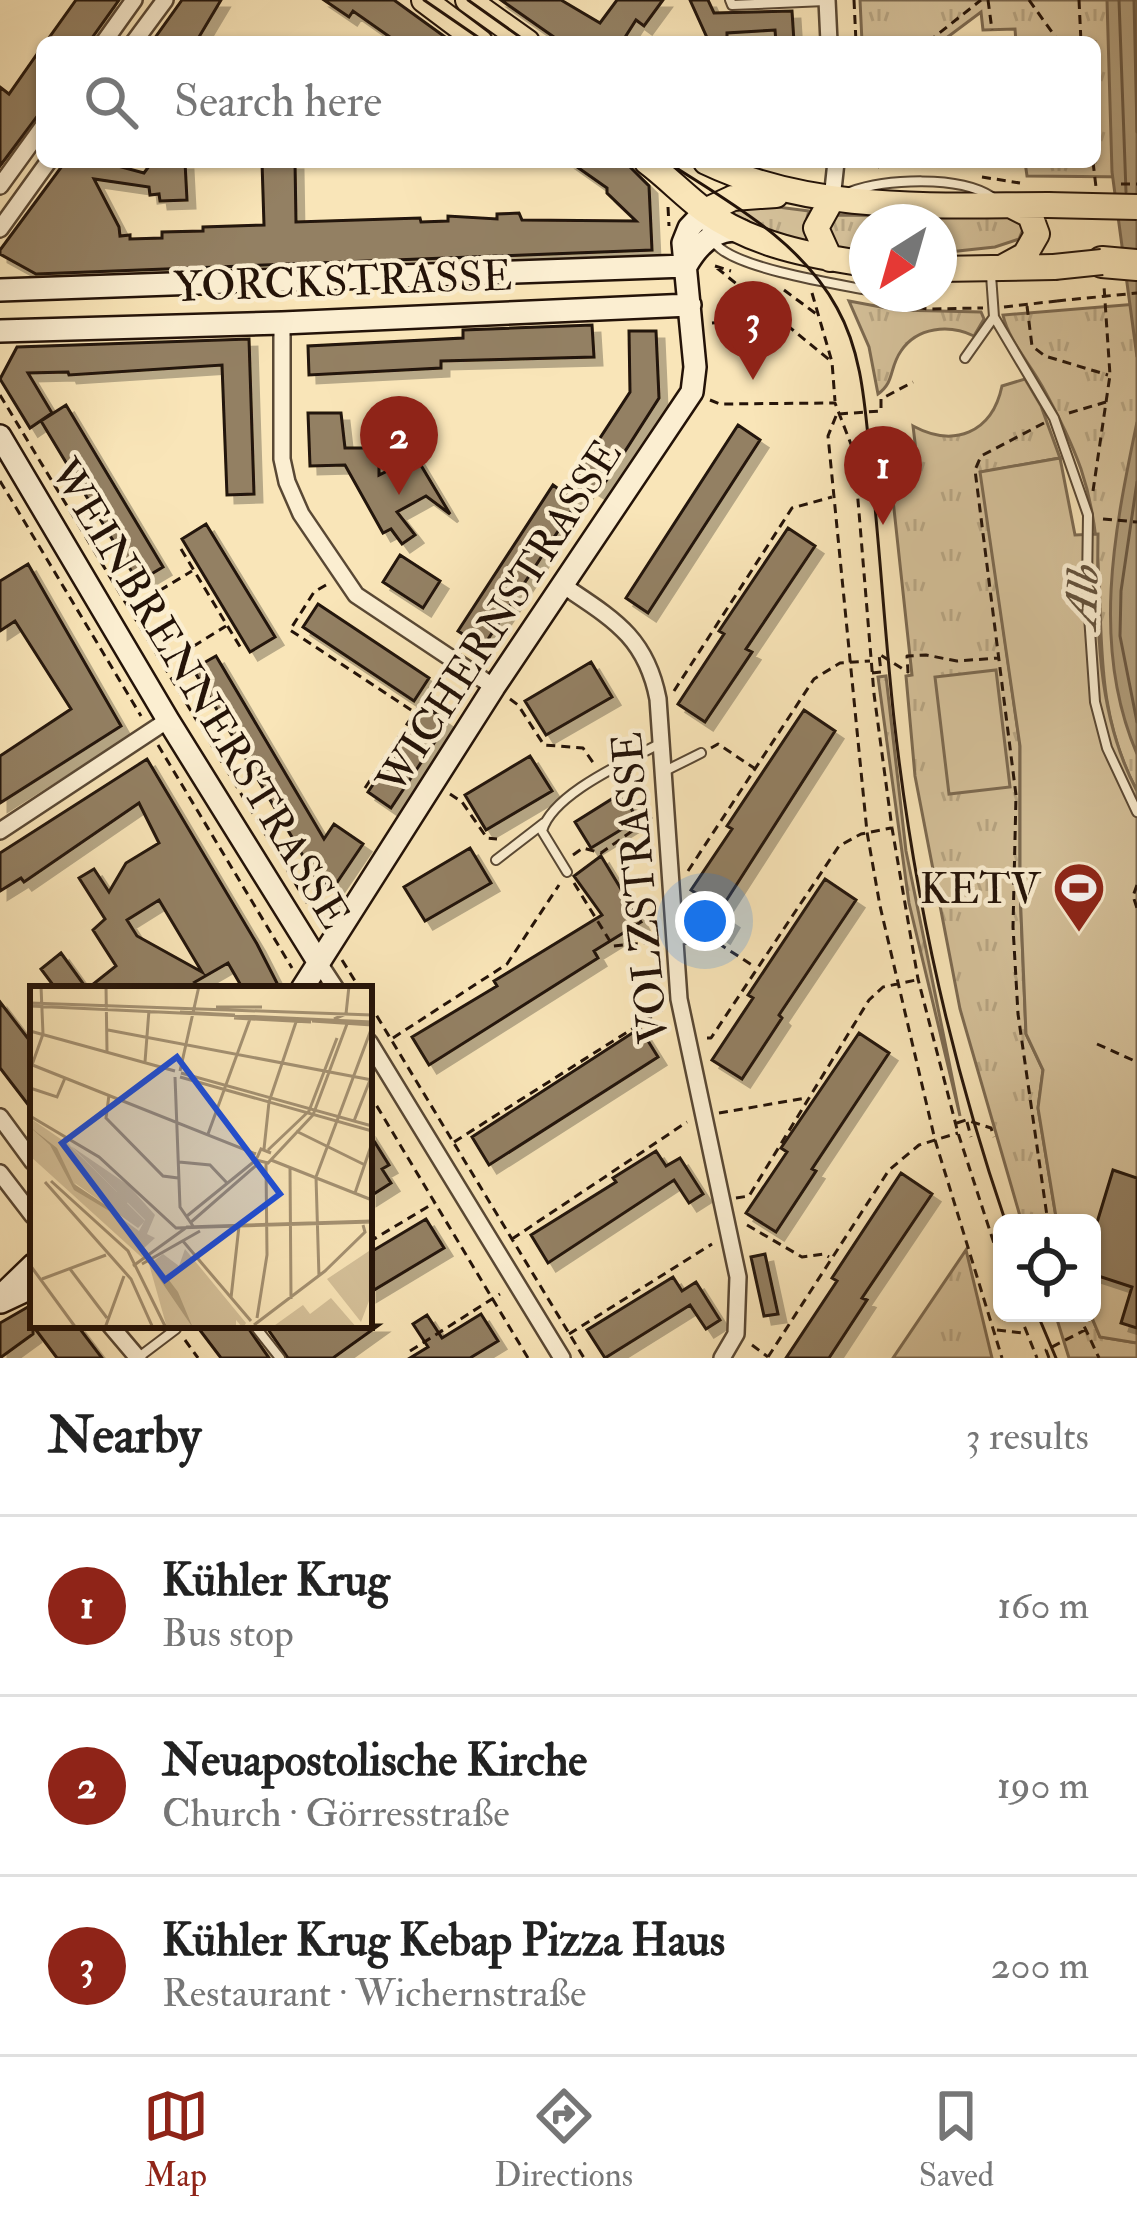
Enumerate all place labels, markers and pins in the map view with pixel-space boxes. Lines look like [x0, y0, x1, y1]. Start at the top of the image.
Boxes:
pin: 3 [714, 281, 792, 380]
pin: 2 [360, 396, 438, 495]
pin: 1 [844, 426, 922, 525]
sports icon: KETV [1051, 860, 1107, 934]
place label: KETV [920, 864, 1041, 916]

